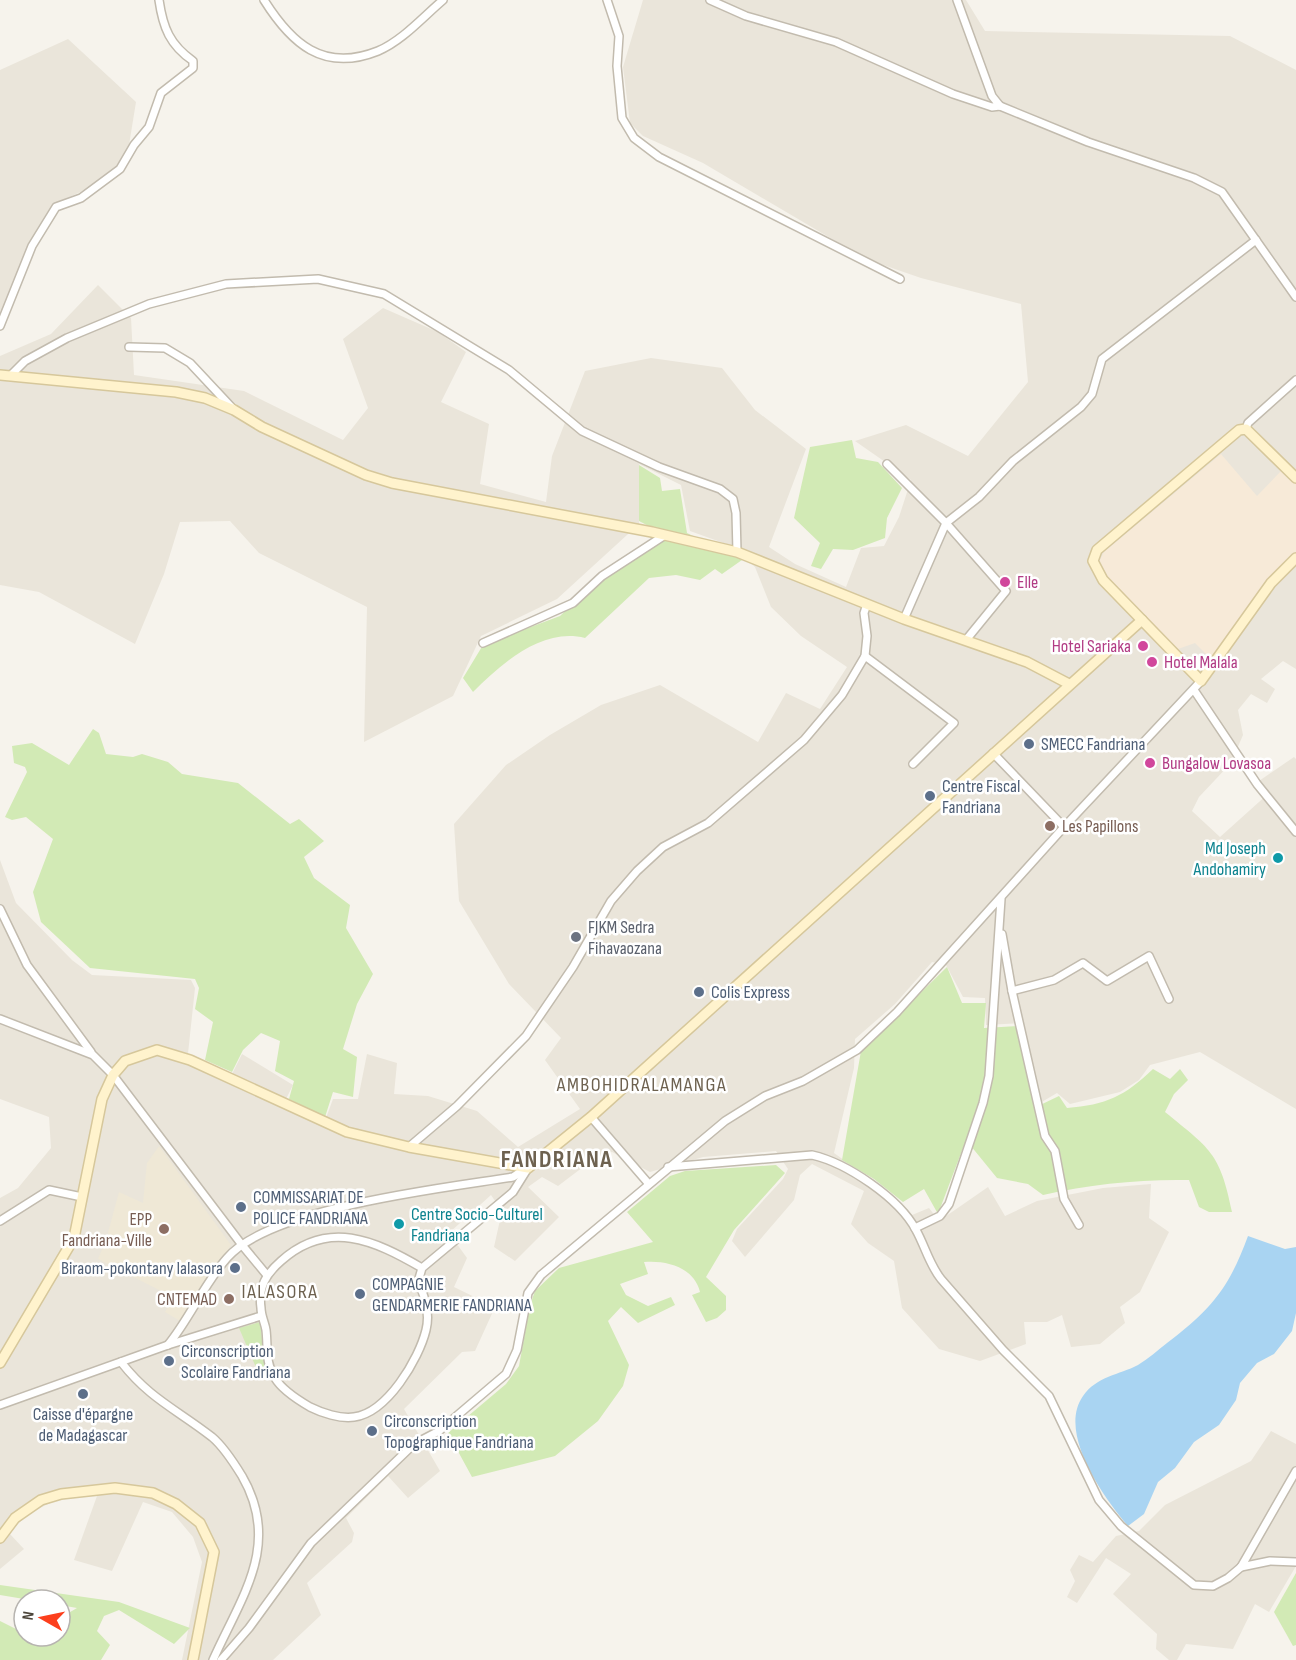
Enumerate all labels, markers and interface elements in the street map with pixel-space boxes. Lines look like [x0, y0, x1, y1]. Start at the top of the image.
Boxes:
place label: Elle [1017, 572, 1038, 593]
marker: Elle [998, 575, 1012, 589]
place label: Hotel Sariaka [1052, 636, 1131, 657]
marker: Hotel Sariaka [1136, 639, 1150, 653]
place label: Hotel Malala [1164, 652, 1238, 673]
marker: Hotel Malala [1145, 655, 1159, 669]
place label: SMECC Fandriana [1041, 734, 1146, 755]
marker: SMECC Fandriana [1022, 737, 1036, 751]
place label: Bungalow Lovasoa [1162, 753, 1271, 774]
marker: Bungalow Lovasoa [1143, 756, 1157, 770]
place label: Centre Fiscal Fandriana [942, 776, 1020, 818]
marker: Centre Fiscal Fandriana [923, 789, 937, 803]
place label: Les Papillons [1062, 816, 1138, 837]
marker: Les Papillons [1043, 819, 1057, 833]
place label: Md Joseph Andohamiry [1192, 838, 1266, 880]
marker: Md Joseph Andohamiry [1271, 851, 1285, 865]
place label: FJKM Sedra Fihavaozana [588, 917, 662, 959]
marker: FJKM Sedra Fihavaozana [569, 930, 583, 944]
place label: Colis Express [711, 982, 790, 1003]
marker: Colis Express [692, 985, 706, 999]
district label: AMBOHIDRALAMANGA [556, 1073, 727, 1097]
district label: FANDRIANA [501, 1145, 613, 1174]
place label: COMMISSARIAT DE POLICE FANDRIANA [253, 1187, 368, 1229]
marker: COMMISSARIAT DE POLICE FANDRIANA [234, 1200, 248, 1214]
place label: Centre Socio-Culturel Fandriana [411, 1204, 543, 1246]
place label: EPP Fandriana-Ville [62, 1209, 152, 1251]
marker: Centre Socio-Culturel Fandriana [392, 1217, 406, 1231]
marker: EPP Fandriana-Ville [157, 1222, 171, 1236]
place label: Biraom-pokontany Ialasora [61, 1258, 223, 1279]
marker: Biraom-pokontany Ialasora [228, 1261, 242, 1275]
place label: COMPAGNIE GENDARMERIE FANDRIANA [372, 1274, 532, 1316]
district label: IALASORA [242, 1280, 318, 1304]
marker: COMPAGNIE GENDARMERIE FANDRIANA [353, 1287, 367, 1301]
place label: CNTEMAD [157, 1289, 217, 1310]
marker: CNTEMAD [222, 1292, 236, 1306]
place label: Circonscription Scolaire Fandriana [181, 1341, 291, 1383]
marker: Circonscription Scolaire Fandriana [162, 1354, 176, 1368]
marker: Caisse d'épargne de Madagascar [76, 1387, 90, 1401]
place label: Caisse d'épargne de Madagascar [33, 1404, 133, 1446]
place label: Circonscription Topographique Fandriana [384, 1411, 534, 1453]
marker: Circonscription Topographique Fandriana [365, 1424, 379, 1438]
north arrow [12, 1588, 72, 1648]
text: N [19, 1610, 39, 1622]

